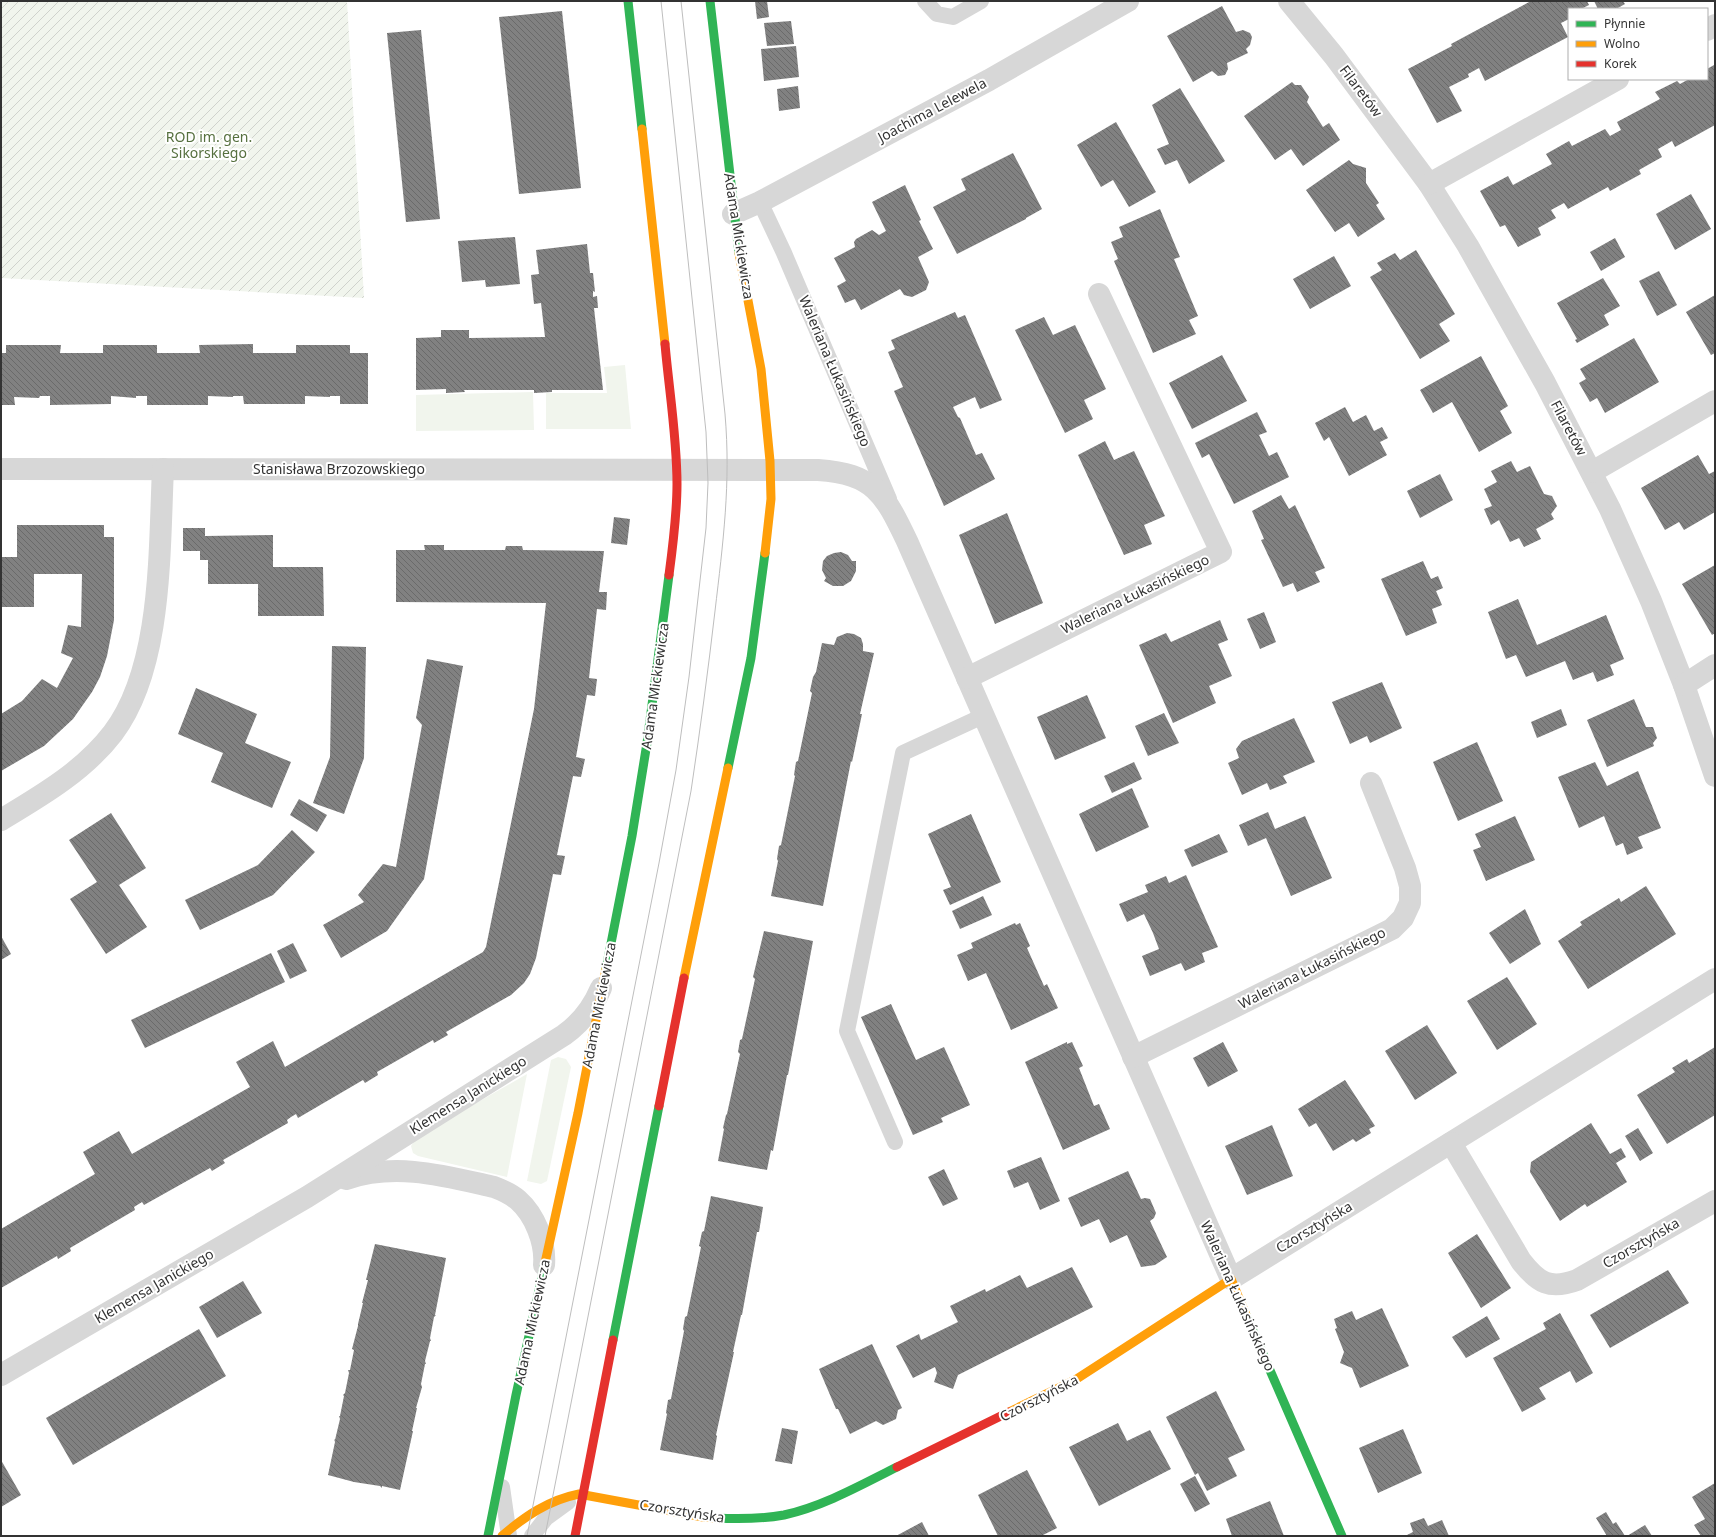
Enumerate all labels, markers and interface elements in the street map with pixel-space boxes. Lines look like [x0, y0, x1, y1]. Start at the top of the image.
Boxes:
legend [1568, 8, 1708, 80]
text: Płynnie [1604, 15, 1645, 32]
text: Wolno [1604, 35, 1640, 52]
text: Korek [1604, 55, 1637, 72]
street label: Filaretów [1336, 61, 1387, 120]
street label: Joachima Lelewela [872, 73, 989, 147]
park label: ROD im. gen. Sikorskiego [166, 127, 252, 162]
street label: Adama Mickiewicza [720, 171, 759, 300]
street label: Waleriana Łukasińskiego [795, 292, 876, 449]
street label: Filaretów [1547, 397, 1592, 459]
street label: Stanisława Brzozowskiego [253, 459, 425, 478]
street label: Waleriana Łukasińskiego [1058, 549, 1212, 638]
street label: Adama Mickiewicza [636, 621, 673, 750]
street label: Waleriana Łukasińskiego [1235, 922, 1389, 1013]
street label: Adama Mickiewicza [577, 941, 620, 1069]
street label: Klemensa Janickiego [406, 1051, 530, 1138]
street label: Czorsztyńska [1272, 1196, 1355, 1257]
street label: Czorsztyńska [1599, 1213, 1683, 1272]
street label: Waleriana Łukasińskiego [1197, 1218, 1280, 1374]
street label: Klemensa Janickiego [91, 1244, 217, 1327]
street label: Adama Mickiewicza [509, 1258, 554, 1386]
street label: Czorsztyńska [996, 1370, 1081, 1426]
street label: Czorsztyńska [638, 1494, 726, 1527]

